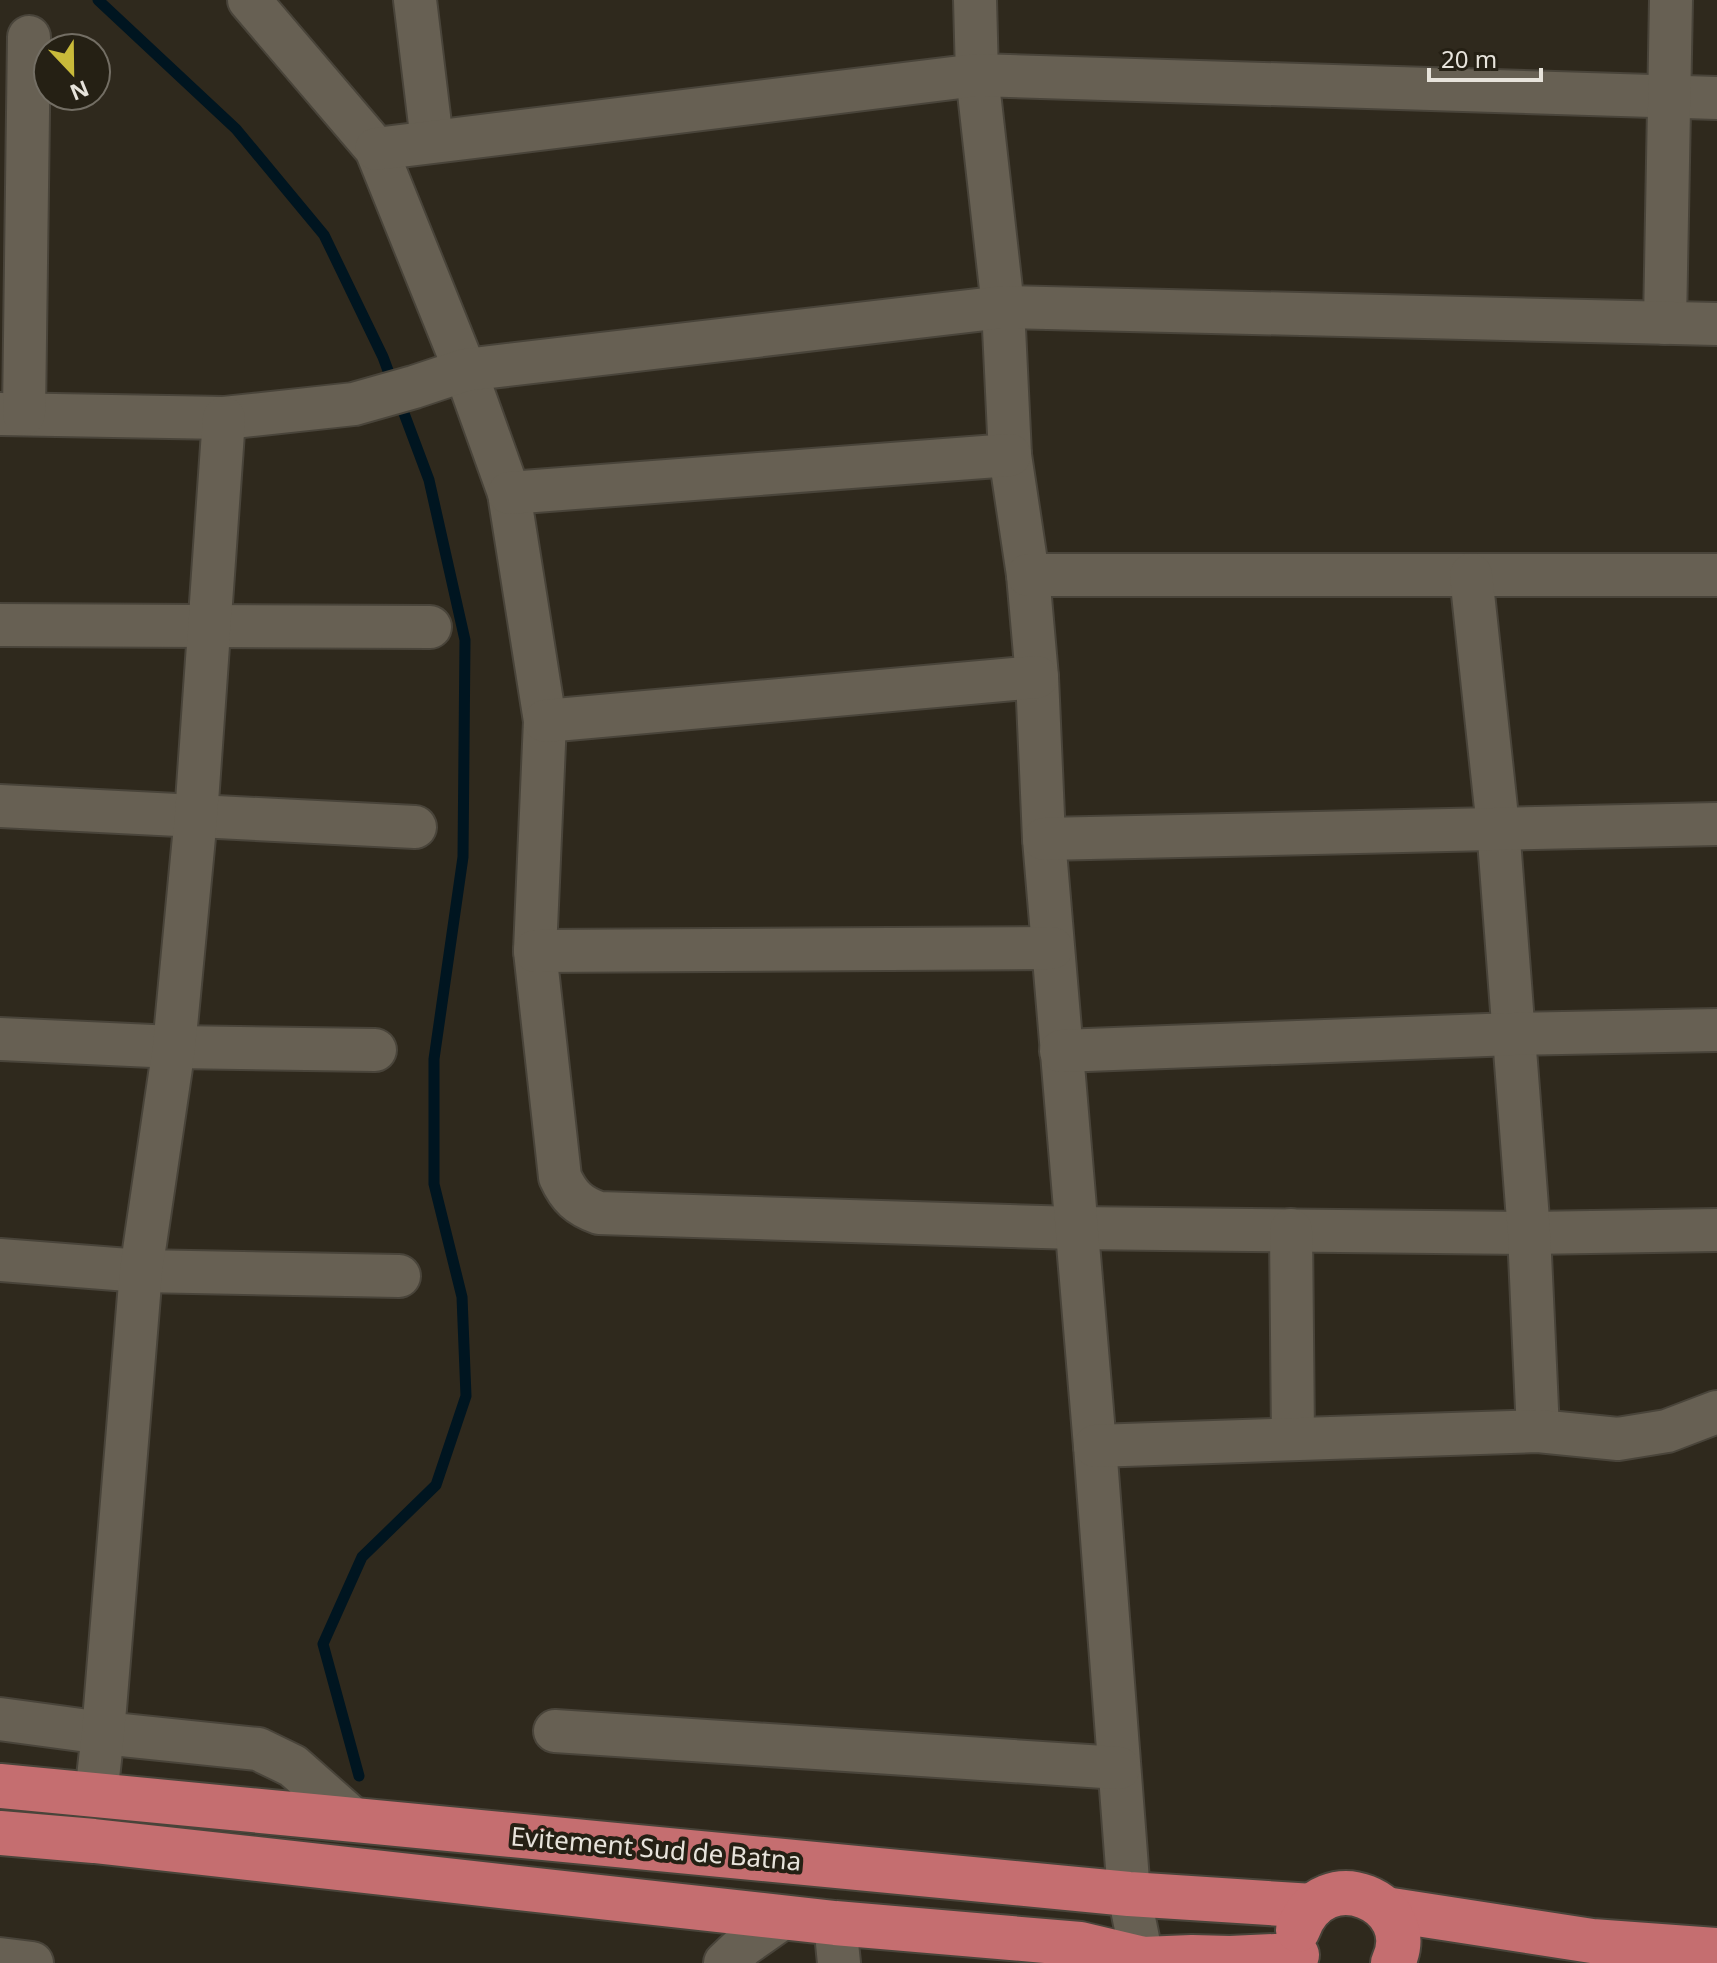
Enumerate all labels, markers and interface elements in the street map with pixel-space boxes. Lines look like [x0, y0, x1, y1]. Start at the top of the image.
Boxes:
north arrow [32, 32, 112, 112]
scale bar [1429, 32, 1541, 82]
text: 20 m [1441, 42, 1497, 75]
text: N [66, 74, 94, 109]
street label: Evitement Sud de Batna [509, 1817, 803, 1879]

